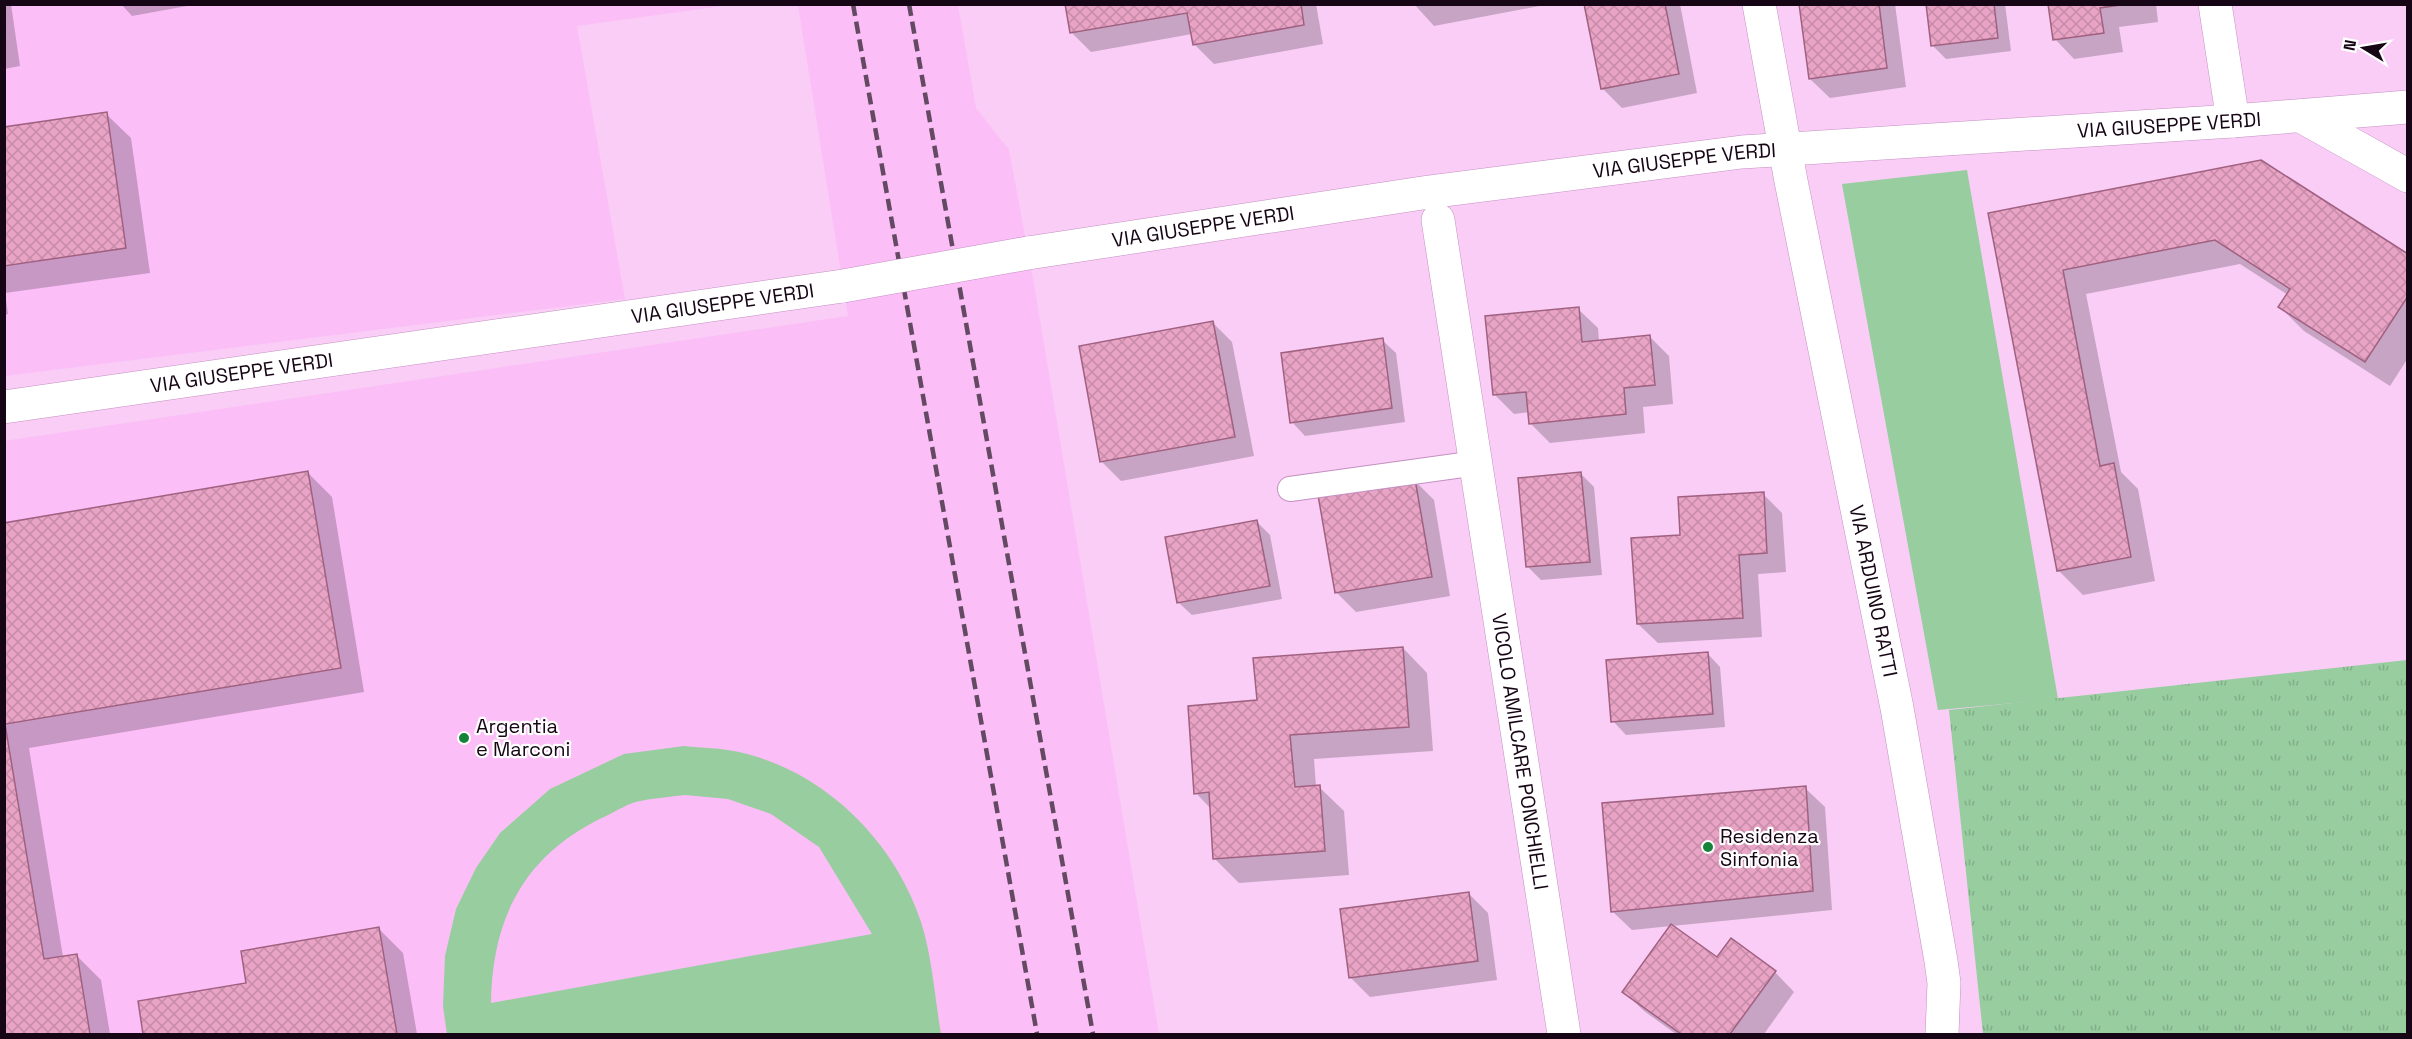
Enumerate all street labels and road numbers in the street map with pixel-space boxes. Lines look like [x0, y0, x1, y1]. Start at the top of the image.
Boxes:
street label: VIA GIUSEPPE VERDI [2076, 106, 2262, 144]
street label: VIA GIUSEPPE VERDI [1591, 137, 1777, 184]
street label: VIA GIUSEPPE VERDI [1110, 200, 1296, 253]
street label: VIA GIUSEPPE VERDI [629, 277, 816, 329]
street label: VIA GIUSEPPE VERDI [148, 347, 335, 399]
street label: VIA ARDUINO RATTI [1843, 502, 1903, 679]
street label: VICOLO AMILCARE PONCHIELLI [1486, 612, 1555, 892]

